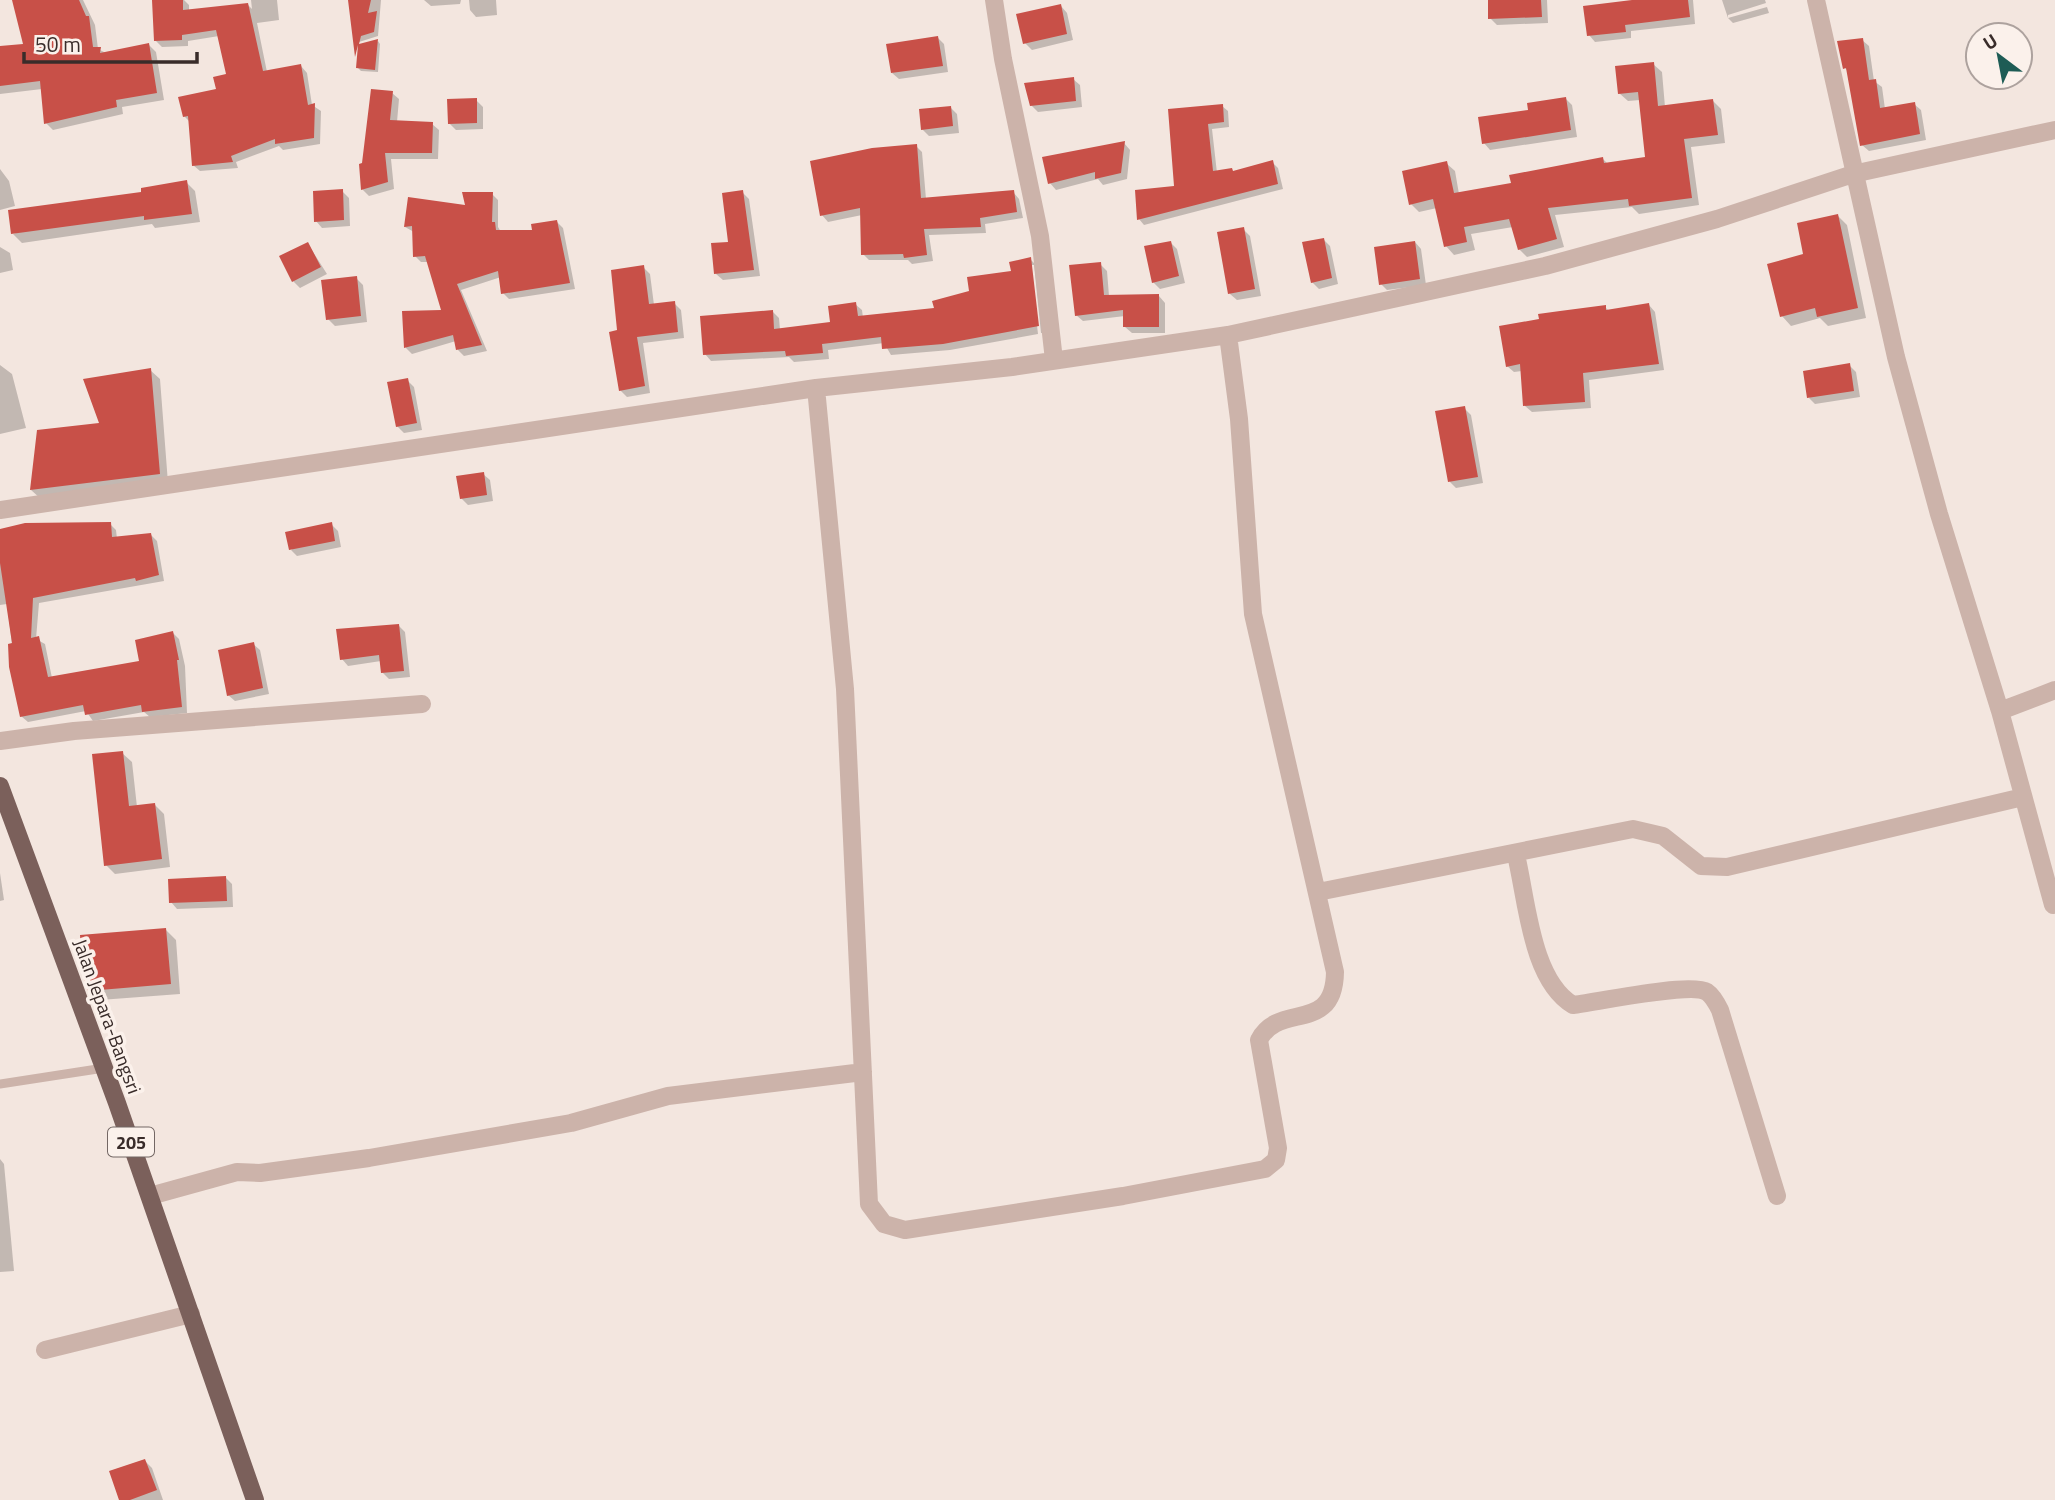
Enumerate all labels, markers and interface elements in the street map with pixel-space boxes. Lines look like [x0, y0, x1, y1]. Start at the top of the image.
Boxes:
scale bar [24, 21, 198, 65]
north arrow [1964, 21, 2034, 91]
text: U [1977, 26, 2003, 57]
text: 50 m [35, 28, 81, 60]
street label: Jalan Jepara-Bangsri [66, 934, 150, 1098]
road number: 205 [108, 1128, 154, 1156]

